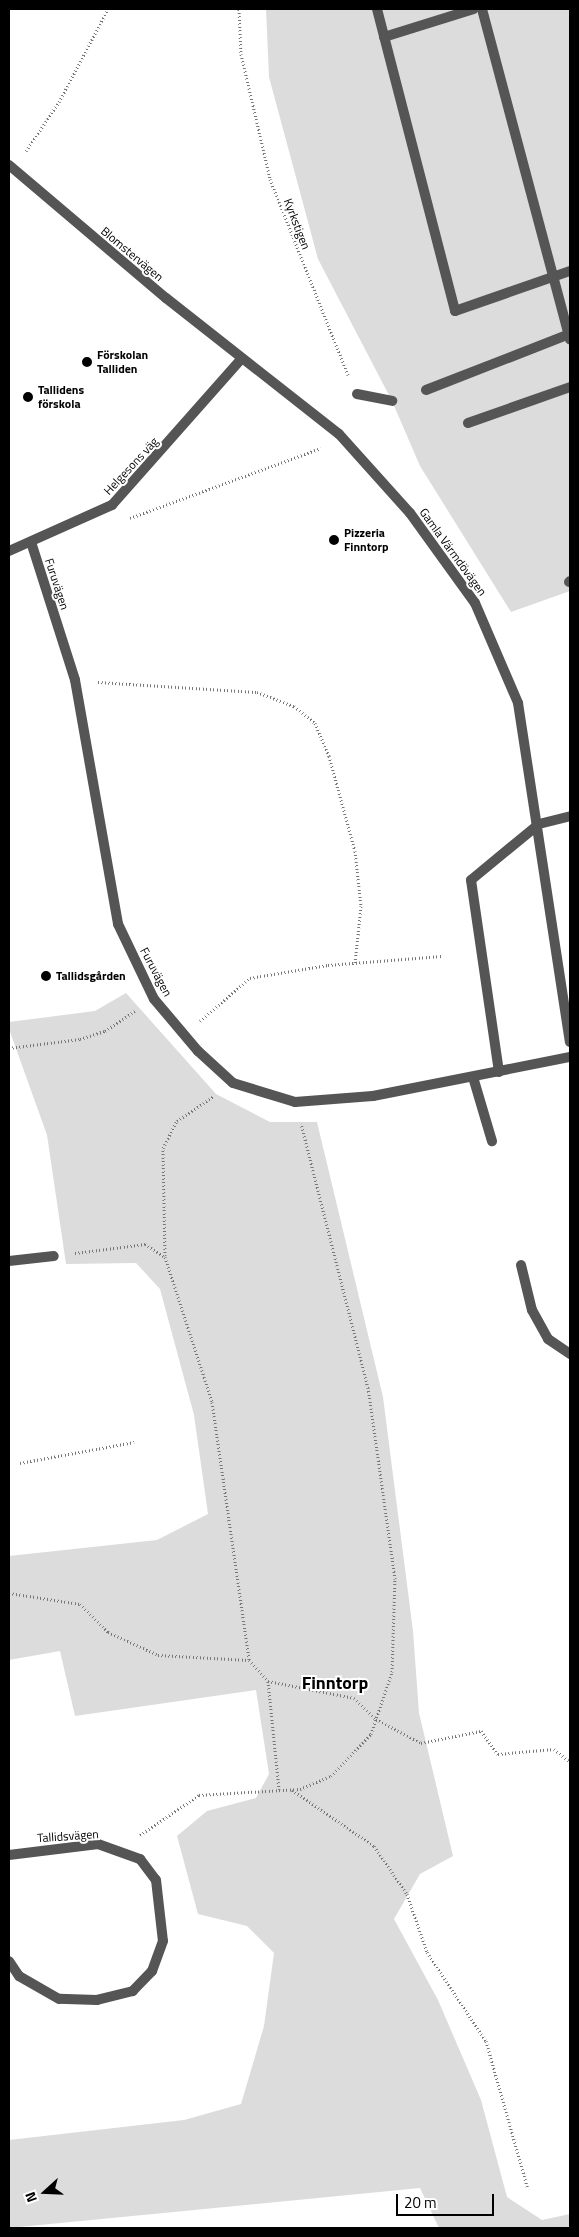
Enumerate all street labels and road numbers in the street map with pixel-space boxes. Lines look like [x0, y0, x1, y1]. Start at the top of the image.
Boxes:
street label: Kyrkstigen [281, 197, 313, 251]
street label: Blomstervägen [98, 224, 166, 284]
street label: Helgesons väg [101, 434, 161, 498]
street label: Gamla Värmdövägen [416, 505, 490, 599]
street label: Furuvägen [42, 556, 72, 612]
street label: Furuvägen [137, 945, 175, 999]
street label: Tallidsvägen [37, 1827, 99, 1845]

